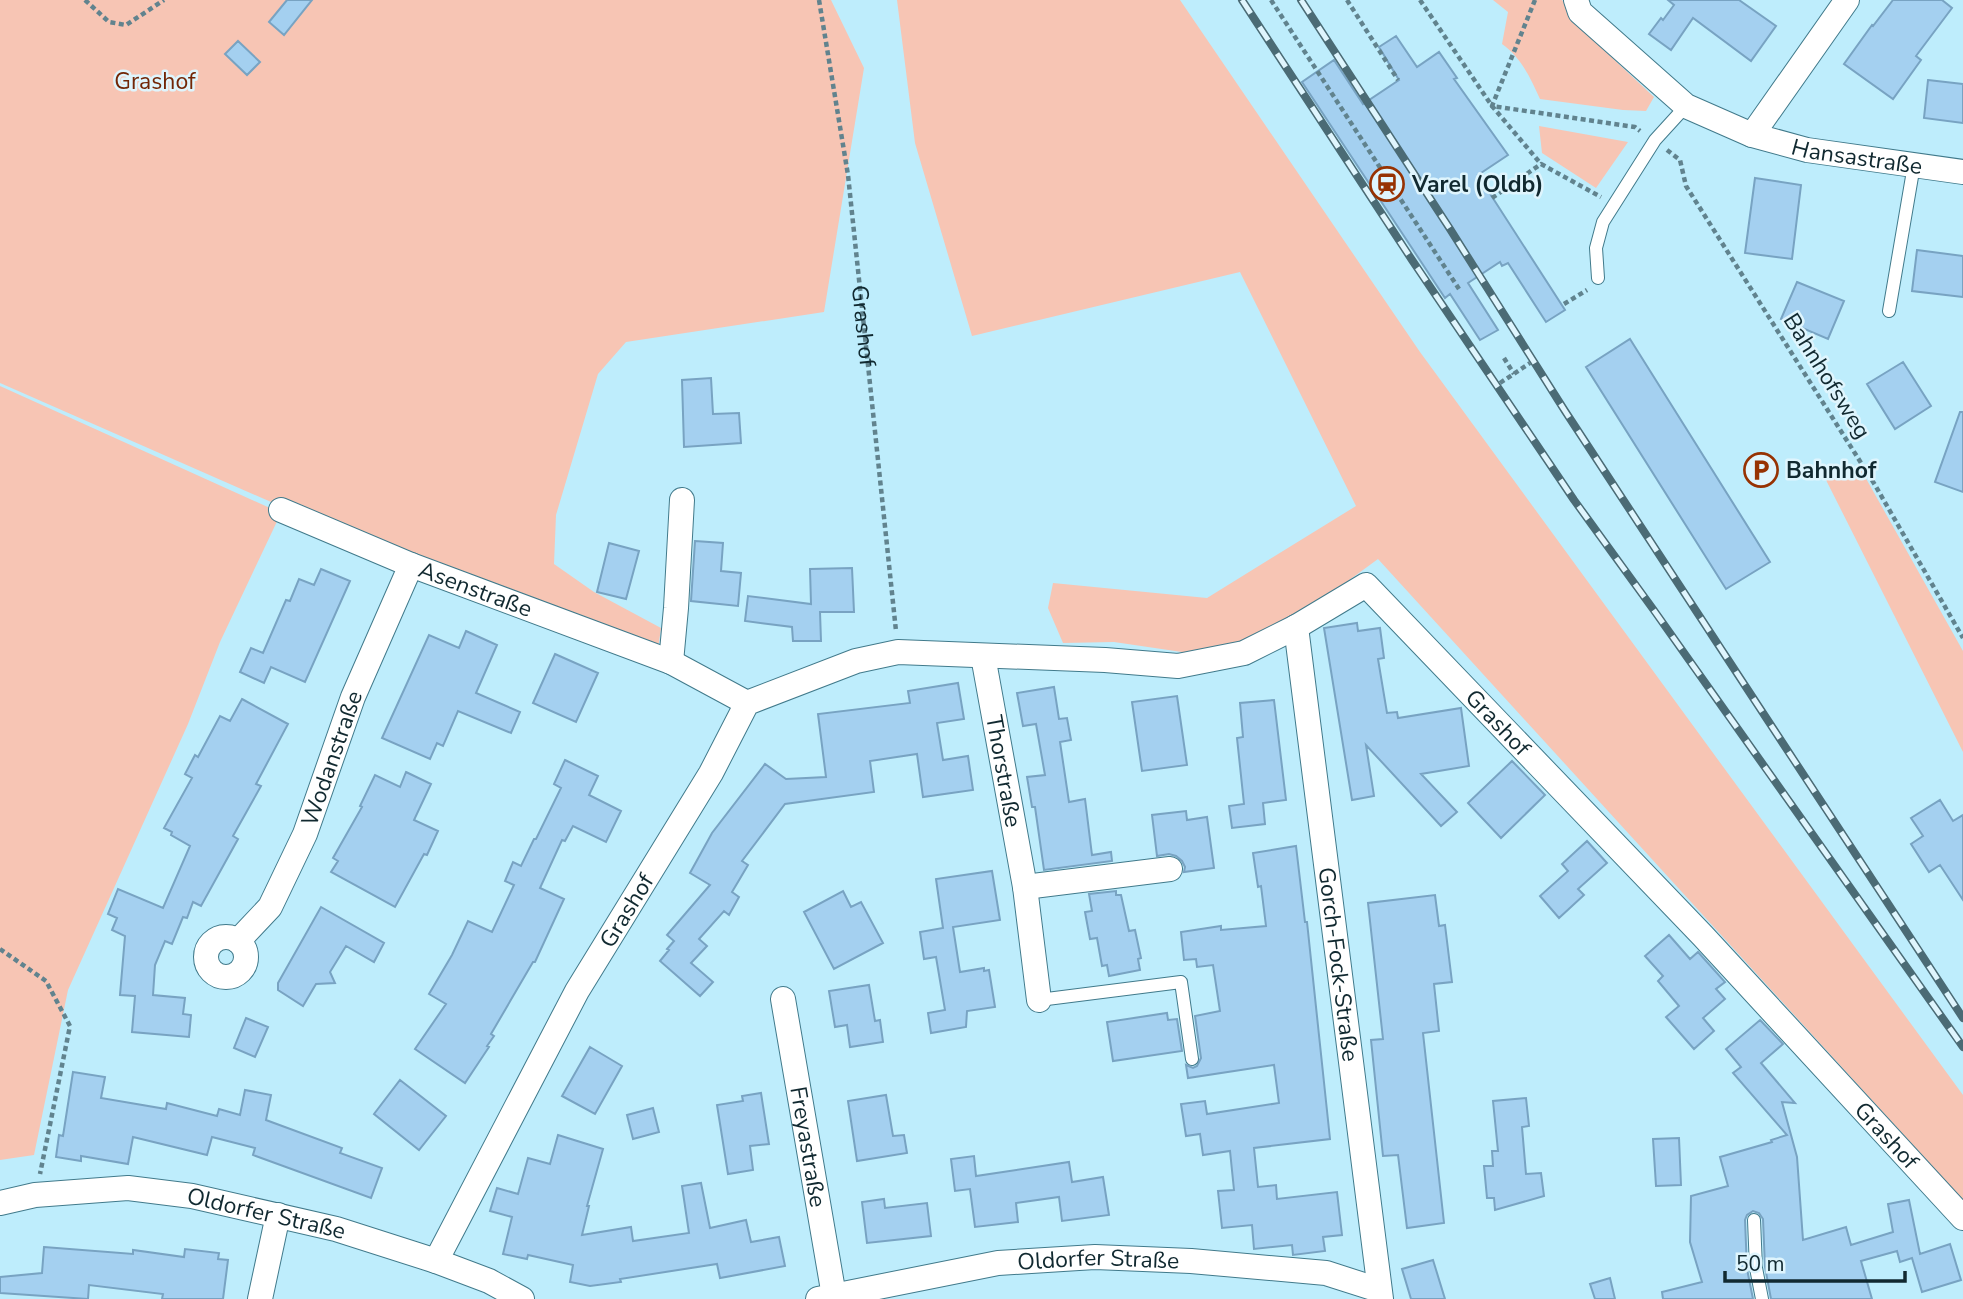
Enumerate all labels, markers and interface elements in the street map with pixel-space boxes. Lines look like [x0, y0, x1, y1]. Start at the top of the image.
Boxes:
park label: Grashof [114, 66, 196, 97]
street label: Hansastraße [1788, 131, 1925, 182]
station icon: Varel (Oldb) [1368, 165, 1406, 203]
place label: Varel (Oldb) [1411, 169, 1543, 200]
street label: Grashof [844, 284, 884, 368]
street label: Bahnhofsweg [1776, 307, 1878, 445]
parking icon: Bahnhof [1742, 451, 1780, 489]
place label: Bahnhof [1786, 455, 1877, 486]
street label: Asenstraße [414, 554, 537, 624]
street label: Grashof [1459, 682, 1538, 763]
street label: Wodanstraße [294, 686, 370, 830]
street label: Thorstraße [979, 712, 1029, 830]
street label: Gorch-Fock-Straße [1311, 865, 1366, 1063]
street label: Grashof [592, 867, 661, 953]
street label: Freyastraße [783, 1084, 834, 1210]
street label: Grashof [1848, 1095, 1926, 1176]
street label: Oldorfer Straße [184, 1180, 350, 1247]
scale bar [1725, 1240, 1905, 1284]
street label: Oldorfer Straße [1016, 1241, 1180, 1277]
text: 50 m [1736, 1250, 1785, 1278]

